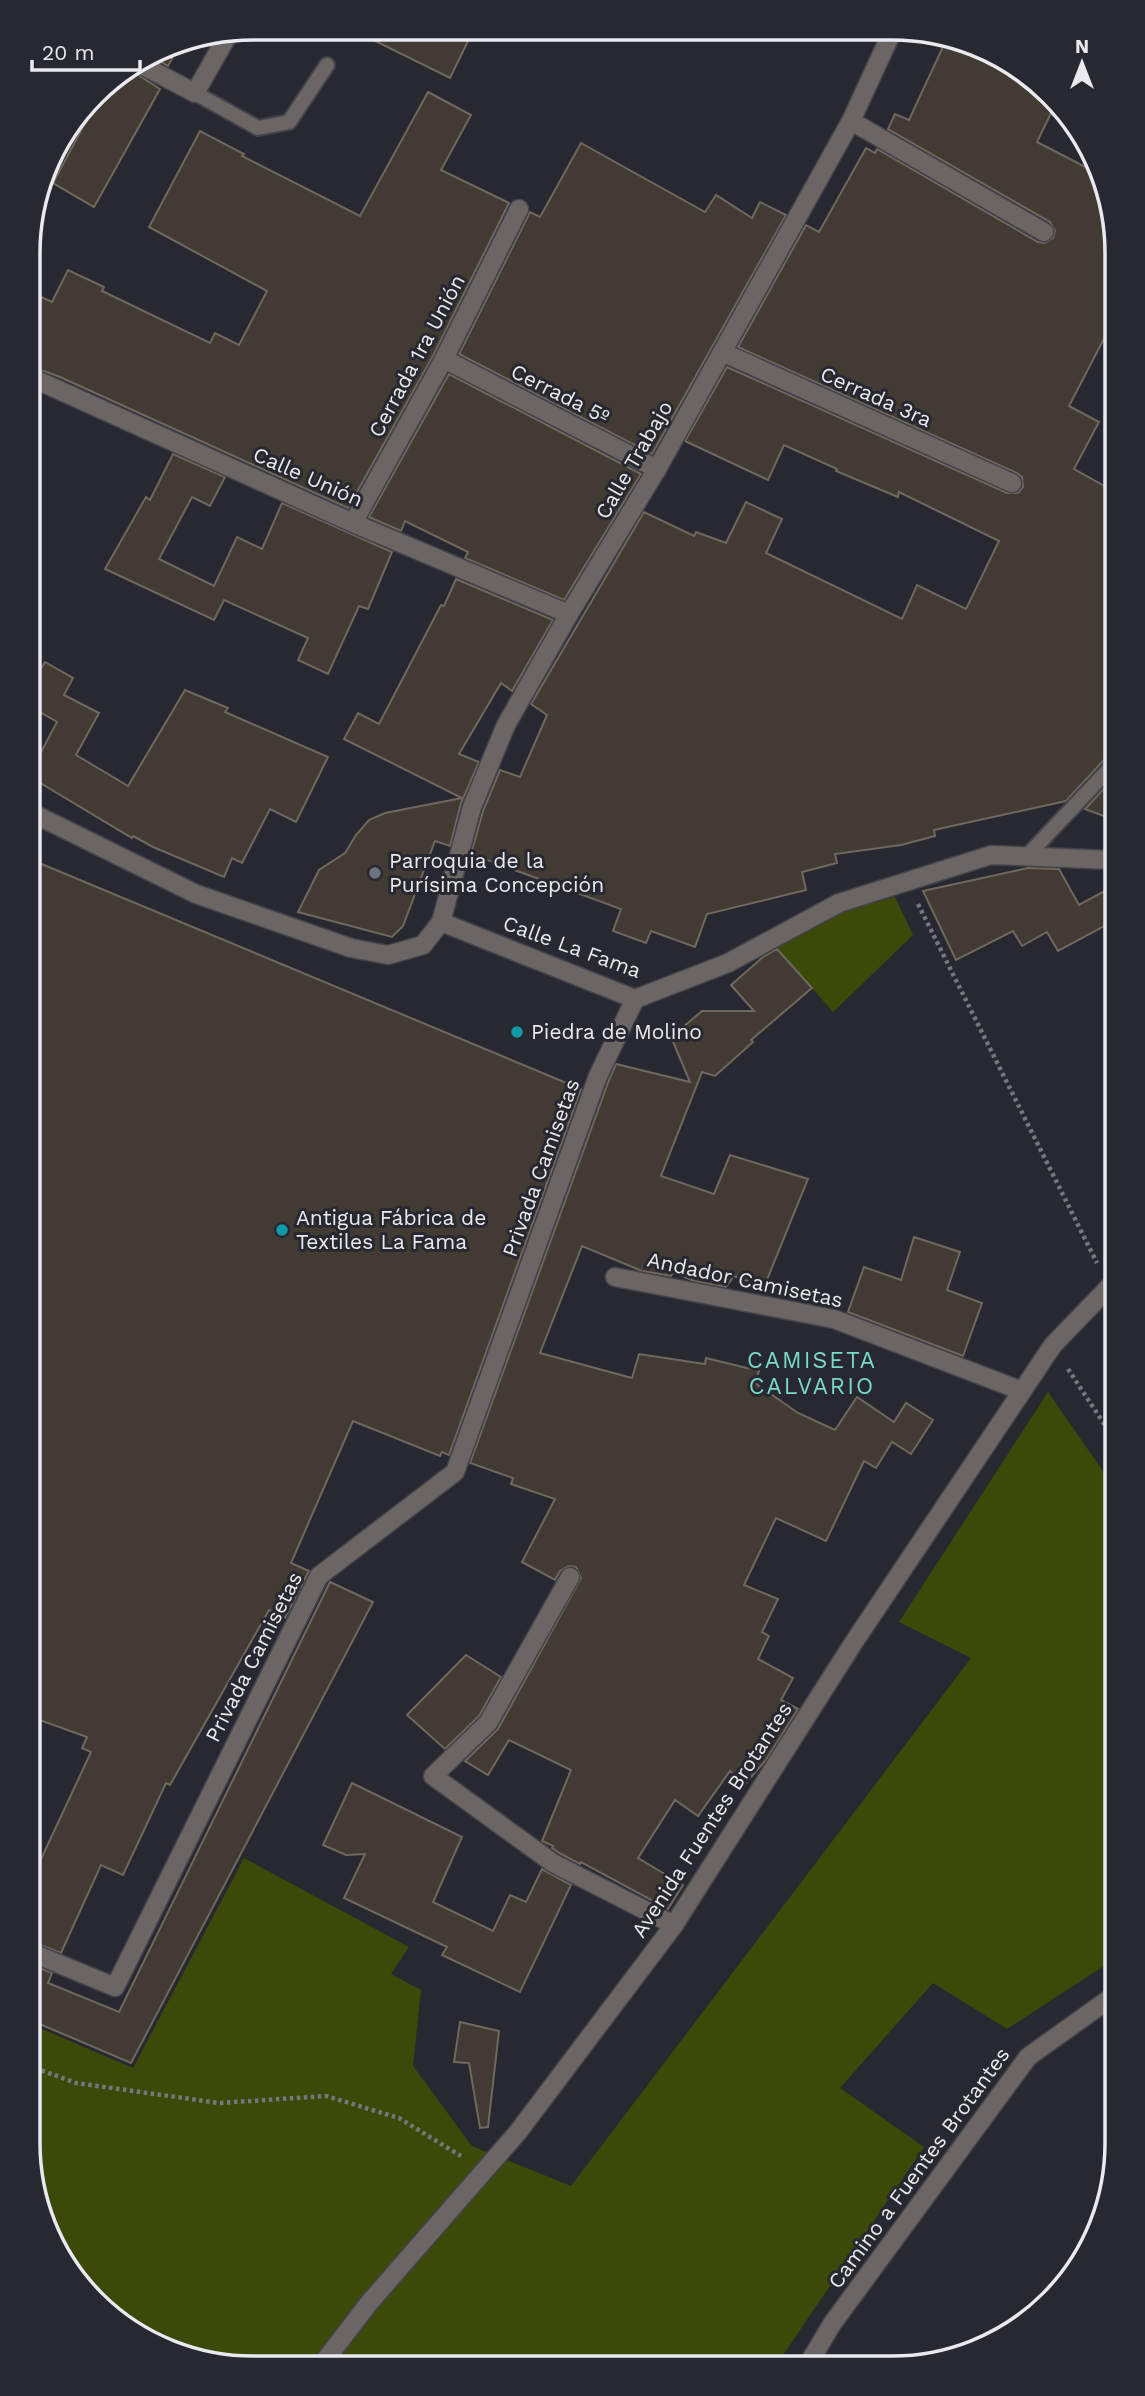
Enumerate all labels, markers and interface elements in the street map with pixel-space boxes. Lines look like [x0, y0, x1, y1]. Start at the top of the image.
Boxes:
scale bar [32, 28, 140, 72]
north arrow [1047, 28, 1117, 98]
text: N [1075, 35, 1089, 58]
text: 20 m [42, 40, 94, 65]
street label: Cerrada 1ra Unión [363, 270, 470, 441]
street label: Cerrada 5º [507, 358, 614, 429]
street label: Cerrada 3ra [817, 361, 936, 432]
street label: Calle Trabajo [590, 396, 678, 523]
street label: Calle Unión [250, 441, 367, 512]
place label: Parroquia de la Purísima Concepción [389, 848, 604, 897]
marker: Parroquia de la Purísima Concepción [367, 865, 383, 881]
street label: Calle La Fama [500, 910, 645, 983]
place label: Piedra de Molino [531, 1019, 702, 1044]
marker: Piedra de Molino [509, 1024, 525, 1040]
street label: Privada Camisetas [497, 1075, 584, 1260]
place label: Antigua Fábrica de Textiles La Fama [296, 1205, 486, 1254]
marker: Antigua Fábrica de Textiles La Fama [274, 1222, 290, 1238]
street label: Andador Camisetas [645, 1247, 845, 1312]
district label: CAMISETA CALVARIO [747, 1347, 877, 1400]
street label: Privada Camisetas [200, 1567, 307, 1746]
street label: Avenida Fuentes Brotantes [626, 1697, 797, 1942]
street label: Camino a Fuentes Brotantes [823, 2042, 1015, 2293]

